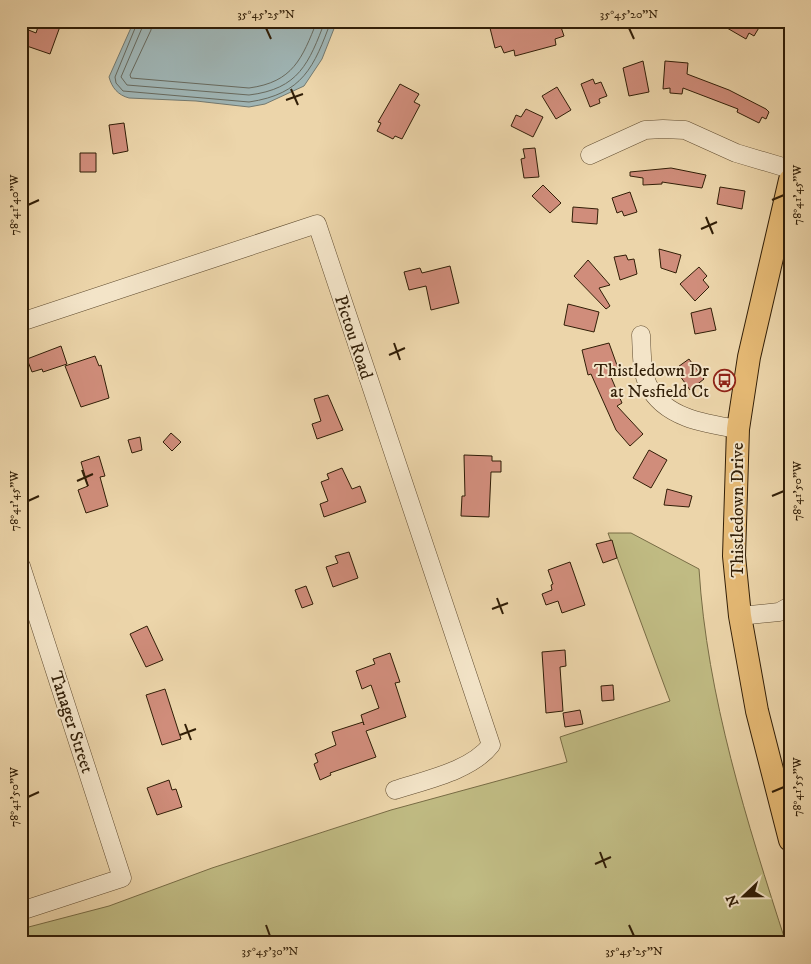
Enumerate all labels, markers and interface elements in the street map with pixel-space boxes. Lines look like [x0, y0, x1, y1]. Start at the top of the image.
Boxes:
text: 35°45'25"N [237, 7, 295, 22]
text: 35°45'20"N [600, 7, 658, 22]
text: 78°41'45"W [790, 164, 805, 225]
text: 78°41'40"W [7, 174, 22, 235]
street label: Pictou Road [329, 292, 377, 382]
place label: Thistledown Dr at Nesfield Ct [594, 360, 709, 403]
bus stop icon: Thistledown Dr at Nesfield Ct [713, 368, 737, 392]
street label: Thistledown Drive [727, 443, 749, 577]
text: 78°41'50"W [790, 460, 805, 521]
text: 78°41'45"W [7, 470, 22, 531]
street label: Tanager Street [44, 668, 98, 776]
text: 78°41'55"W [790, 756, 805, 817]
text: 78°41'50"W [7, 766, 22, 827]
north arrow [718, 872, 768, 922]
text: N [722, 891, 743, 909]
text: 35°45'30"N [242, 944, 299, 959]
text: 35°45'25"N [605, 944, 663, 959]

